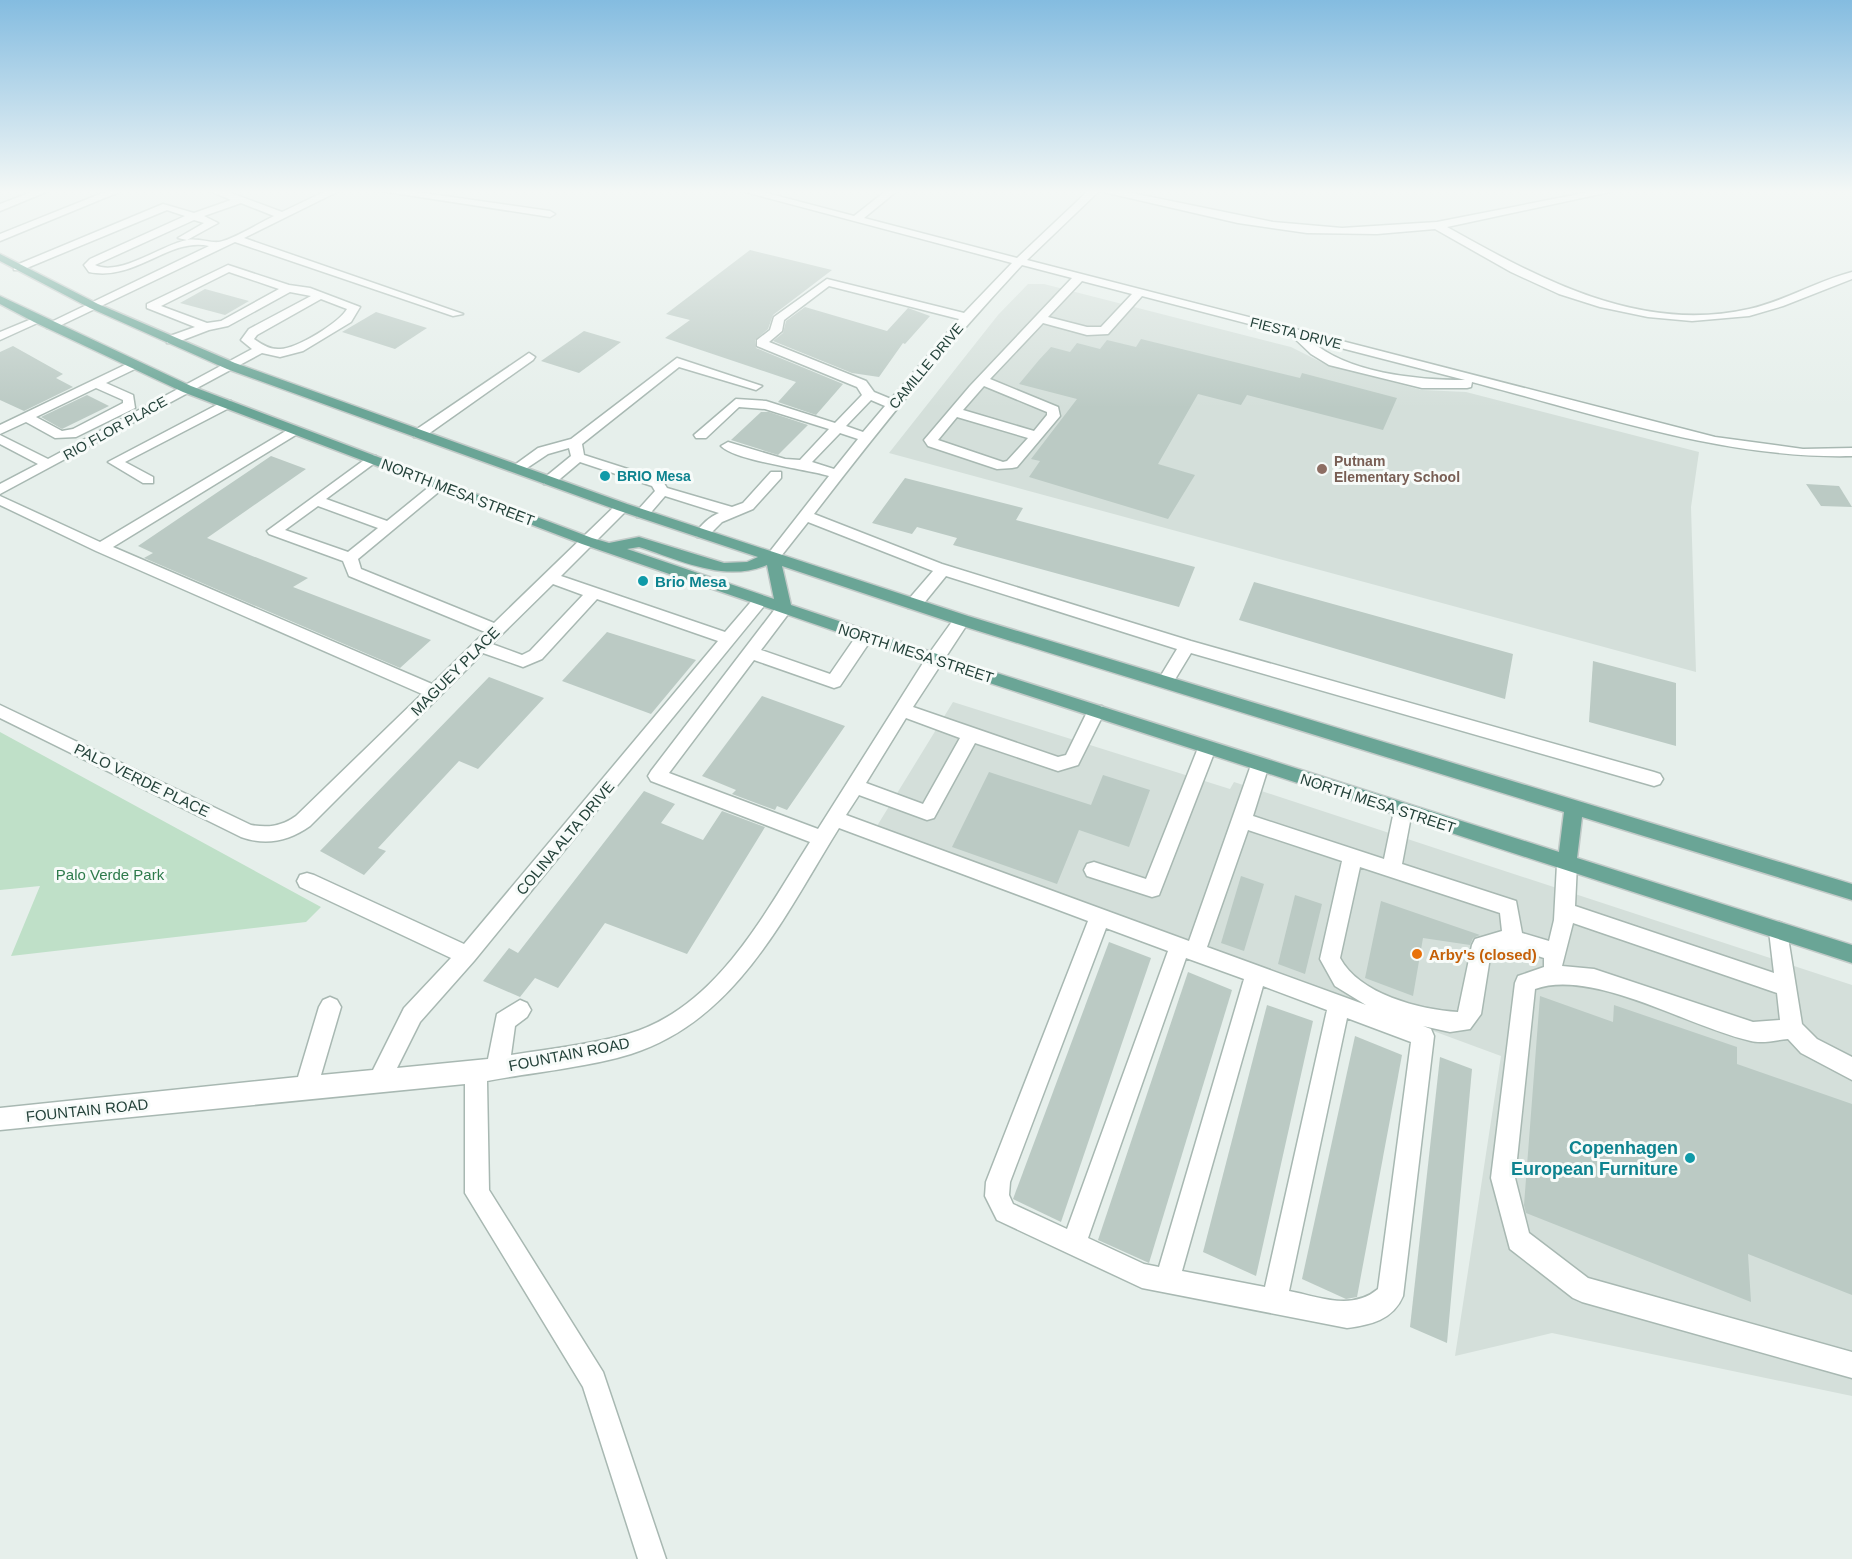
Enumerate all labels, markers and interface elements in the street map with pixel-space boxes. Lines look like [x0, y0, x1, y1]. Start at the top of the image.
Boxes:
street label: FIESTA DRIVE [1249, 314, 1343, 352]
street label: CAMILLE DRIVE [886, 320, 966, 412]
street label: RIO FLOR PLACE [60, 393, 170, 463]
place label: Putnam Elementary School [1334, 453, 1460, 485]
street label: NORTH MESA STREET [379, 455, 537, 529]
marker: Putnam Elementary School [1315, 462, 1329, 476]
place label: BRIO Mesa [617, 468, 691, 484]
marker: BRIO Mesa [598, 469, 612, 483]
place label: Brio Mesa [655, 573, 727, 590]
marker: Brio Mesa [636, 574, 650, 588]
street label: NORTH MESA STREET [836, 620, 996, 686]
street label: MAGUEY PLACE [407, 623, 503, 719]
street label: PALO VERDE PLACE [72, 740, 212, 820]
street label: NORTH MESA STREET [1298, 770, 1458, 836]
street label: COLINA ALTA DRIVE [513, 778, 617, 898]
park label: Palo Verde Park [56, 866, 165, 883]
place label: Arby's (closed) [1429, 946, 1537, 963]
marker: Arby's (closed) [1410, 947, 1424, 961]
street label: FOUNTAIN ROAD [507, 1034, 631, 1074]
street label: FOUNTAIN ROAD [25, 1095, 149, 1125]
place label: Copenhagen European Furniture [1511, 1138, 1678, 1179]
marker: Copenhagen European Furniture [1683, 1151, 1697, 1165]

